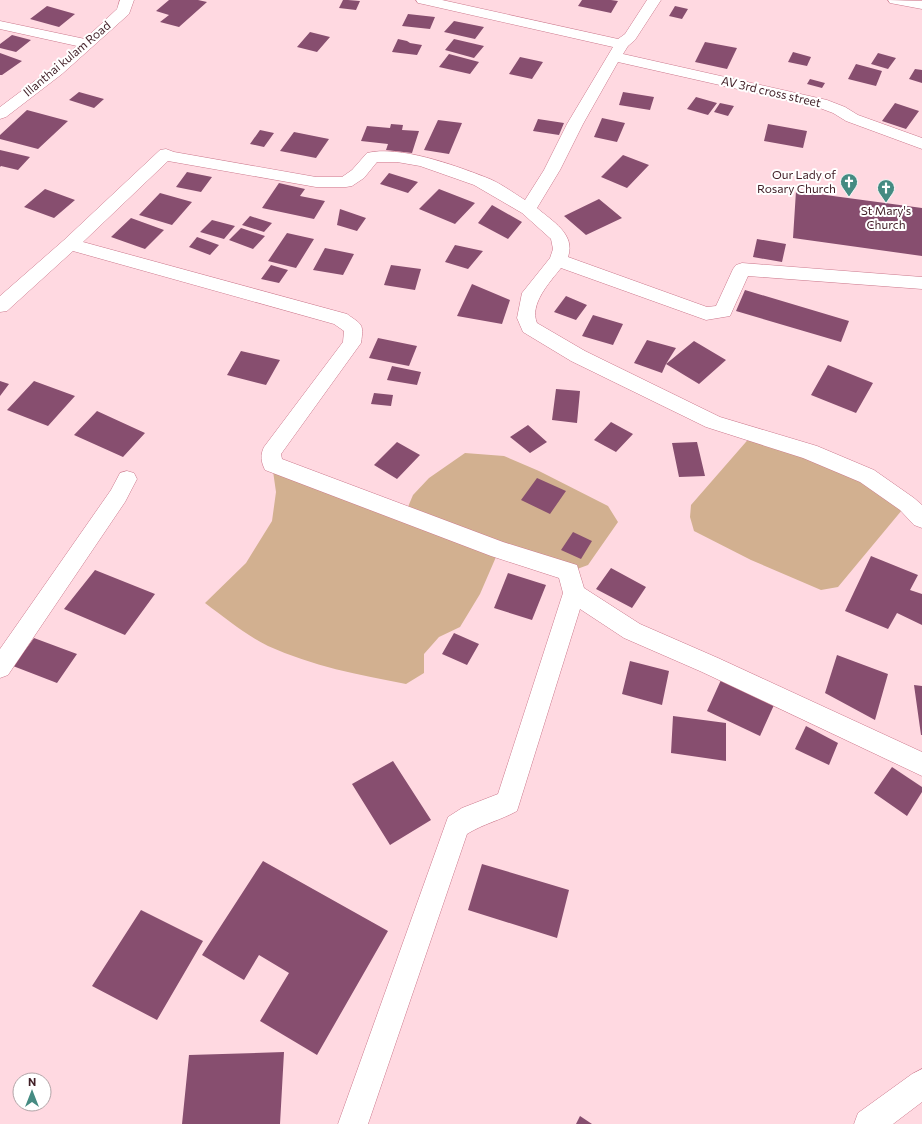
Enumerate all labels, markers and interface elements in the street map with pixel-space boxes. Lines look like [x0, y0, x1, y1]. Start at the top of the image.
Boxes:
street label: Illanthai kulam Road [20, 18, 113, 99]
street label: AV 3rd cross street [720, 73, 822, 109]
place label: Our Lady of Rosary Church [757, 167, 836, 195]
church icon: Our Lady of Rosary Church [839, 172, 859, 197]
church icon: St Mary's Church [876, 178, 896, 203]
place label: St Mary's Church [861, 203, 911, 231]
north arrow [12, 1072, 52, 1112]
text: N [28, 1075, 36, 1088]

